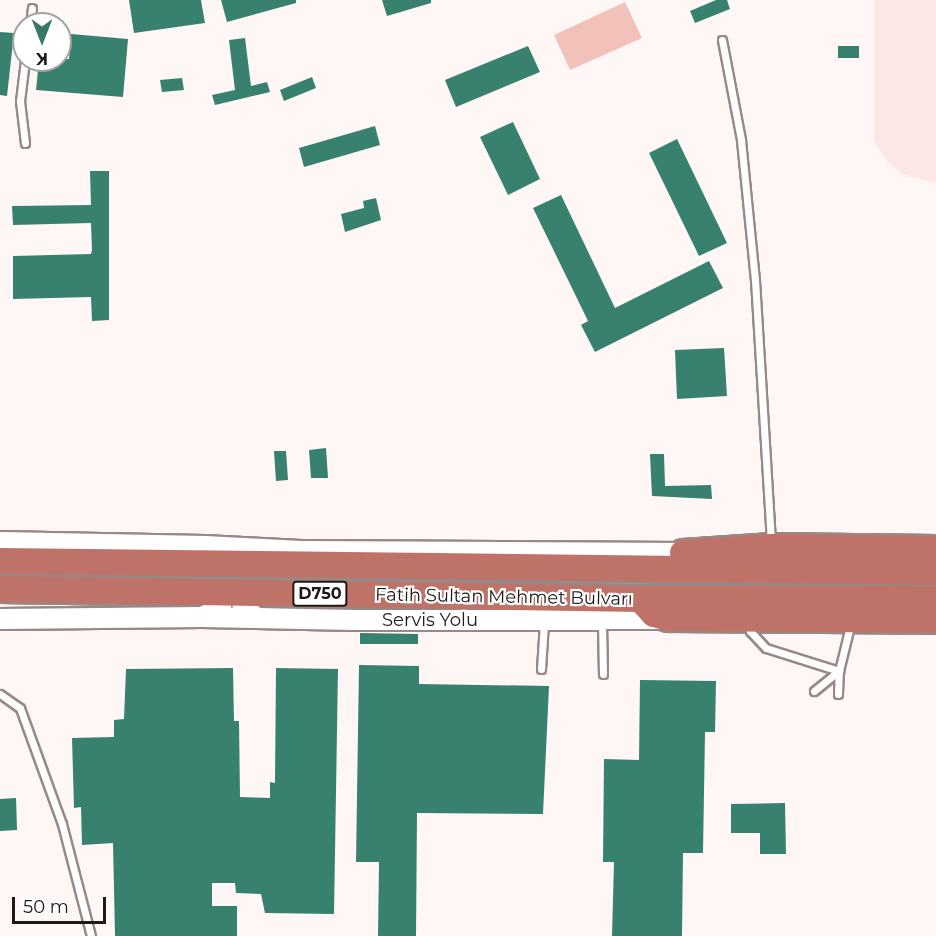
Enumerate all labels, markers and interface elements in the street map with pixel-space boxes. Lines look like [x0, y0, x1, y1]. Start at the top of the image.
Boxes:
north arrow [12, 12, 72, 72]
text: K [36, 49, 48, 68]
road number: D750 [292, 581, 348, 607]
street label: Fatih Sultan Mehmet Bulvarı [375, 584, 633, 610]
street label: Servis Yolu [382, 609, 478, 631]
scale bar [15, 885, 110, 923]
text: 50 m [23, 896, 69, 918]

